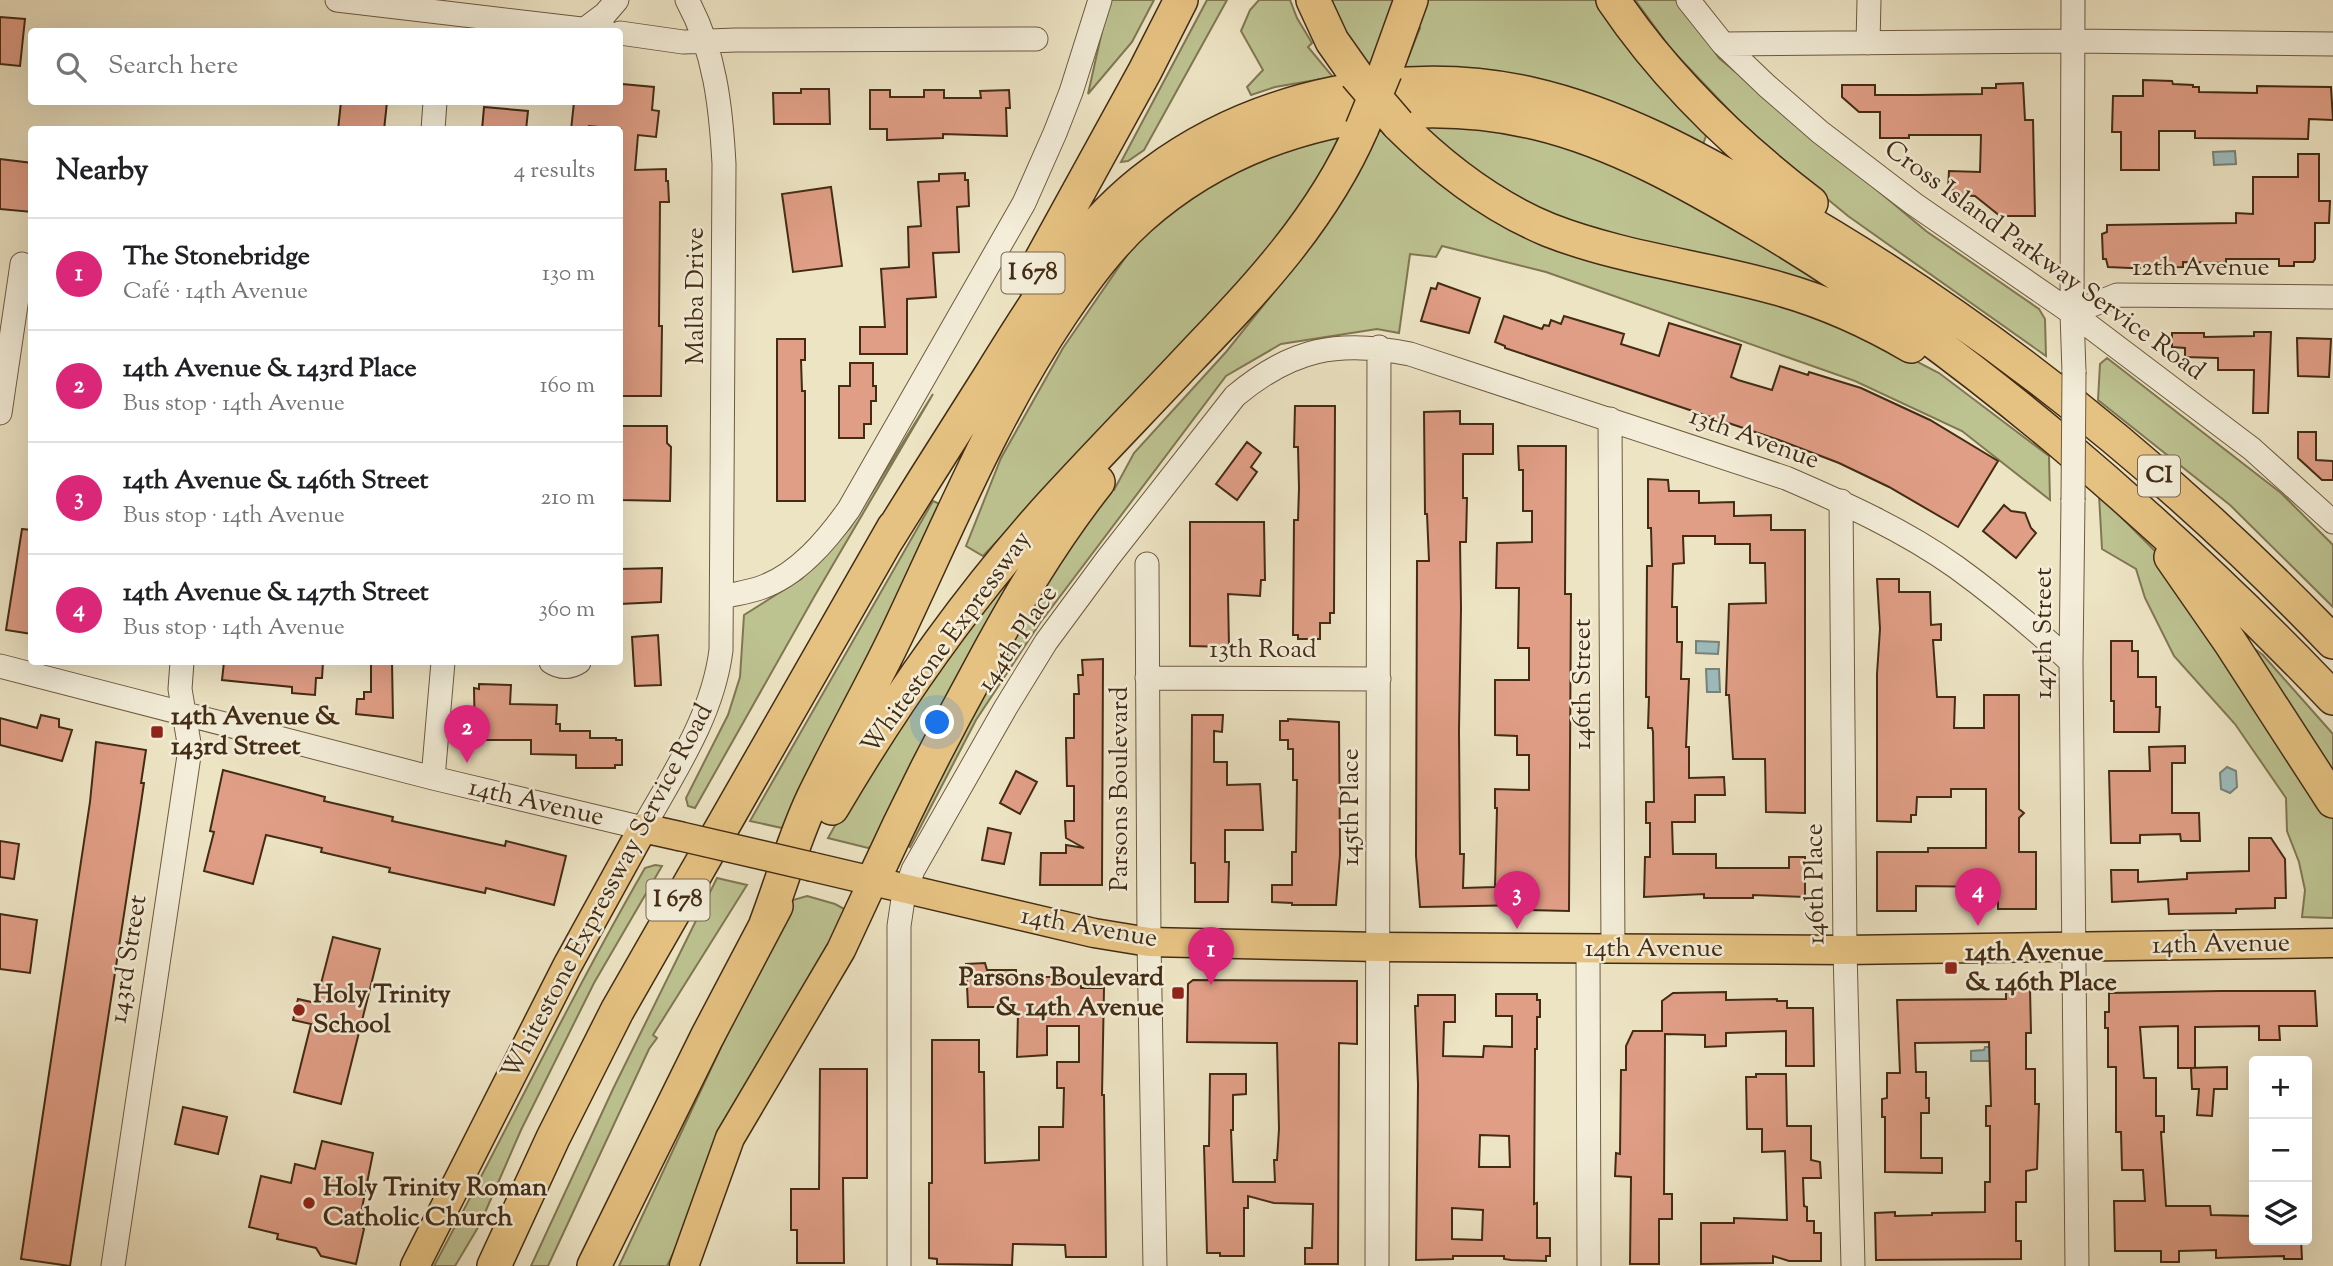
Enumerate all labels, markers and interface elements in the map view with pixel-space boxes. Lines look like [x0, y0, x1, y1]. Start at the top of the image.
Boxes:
search box [28, 28, 623, 105]
icon: search [52, 48, 90, 86]
text: Search here [108, 48, 238, 85]
street label: Cross Island Parkway Service Road [1876, 132, 2212, 390]
text: Nearby [56, 150, 148, 193]
text: 4 results [514, 155, 595, 188]
street label: Malba Drive [678, 227, 715, 365]
text: The Stonebridge [123, 239, 310, 276]
street label: 12th Avenue [2132, 250, 2270, 287]
road number: I 678 [1002, 252, 1064, 294]
text: 1 [75, 258, 83, 291]
text: 130 m [542, 258, 595, 291]
text: Café · 14th Avenue [123, 276, 308, 309]
text: 14th Avenue & 143rd Place [123, 351, 417, 388]
text: 2 [74, 370, 84, 403]
text: 160 m [540, 370, 595, 403]
text: Bus stop · 14th Avenue [123, 388, 345, 421]
street label: 13th Avenue [1684, 398, 1824, 480]
road number: CI [2138, 456, 2180, 496]
text: 14th Avenue & 146th Street [123, 463, 428, 500]
text: 3 [74, 482, 84, 515]
text: 210 m [541, 482, 595, 515]
text: Bus stop · 14th Avenue [123, 500, 345, 533]
street label: Whitestone Expressway [853, 523, 1041, 763]
street label: 147th Street [2026, 567, 2063, 699]
text: 14th Avenue & 147th Street [123, 575, 429, 612]
street label: 144th Place [969, 578, 1067, 700]
text: 4 [73, 594, 85, 627]
text: 360 m [538, 594, 595, 627]
text: Bus stop · 14th Avenue [123, 612, 345, 645]
street label: 146th Street [1565, 618, 1602, 750]
street label: 13th Road [1209, 632, 1317, 669]
street label: Parsons Boulevard [1102, 686, 1139, 892]
street label: Whitestone Expressway Service Road [493, 697, 723, 1086]
place label: 14th Avenue & 143rd Street [171, 699, 340, 766]
pin: 2 [444, 705, 490, 763]
your location [920, 705, 954, 739]
marker: 14th Avenue & 143rd Street [149, 724, 165, 740]
street label: 145th Place [1333, 748, 1370, 866]
street label: 14th Avenue [464, 769, 608, 837]
street label: 146th Place [1796, 823, 1836, 945]
pin: 4 [1955, 868, 2001, 926]
pin: 3 [1494, 871, 1540, 929]
road number: I 678 [646, 880, 710, 920]
street label: 143rd Street [101, 892, 157, 1026]
street label: 14th Avenue [1018, 898, 1160, 958]
street label: 14th Avenue [2152, 925, 2290, 965]
pin: 1 [1188, 927, 1234, 985]
street label: 14th Avenue [1585, 931, 1723, 968]
place label: 14th Avenue & 146th Place [1965, 935, 2117, 1002]
place label: Parsons Boulevard & 14th Avenue [959, 960, 1164, 1027]
marker: 14th Avenue & 146th Place [1943, 960, 1959, 976]
place label: Holy Trinity School [313, 977, 451, 1044]
marker: Parsons Boulevard & 14th Avenue [1170, 985, 1186, 1001]
marker: Holy Trinity School [291, 1002, 307, 1018]
map controls [2249, 1056, 2312, 1245]
button: + [2249, 1056, 2312, 1119]
button: − [2249, 1119, 2312, 1182]
place label: Holy Trinity Roman Catholic Church [323, 1170, 548, 1237]
button: layers [2249, 1182, 2312, 1245]
marker: Holy Trinity Roman Catholic Church [301, 1195, 317, 1211]

